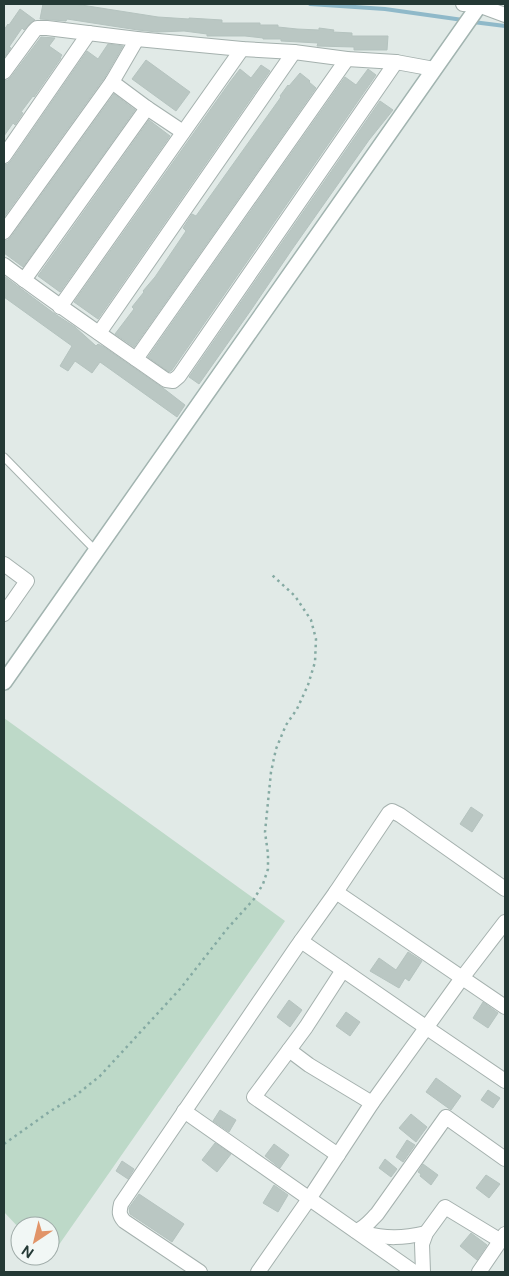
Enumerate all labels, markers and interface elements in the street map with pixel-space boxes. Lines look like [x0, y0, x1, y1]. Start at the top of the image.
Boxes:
north arrow [10, 1216, 60, 1266]
text: N [18, 1242, 37, 1261]

